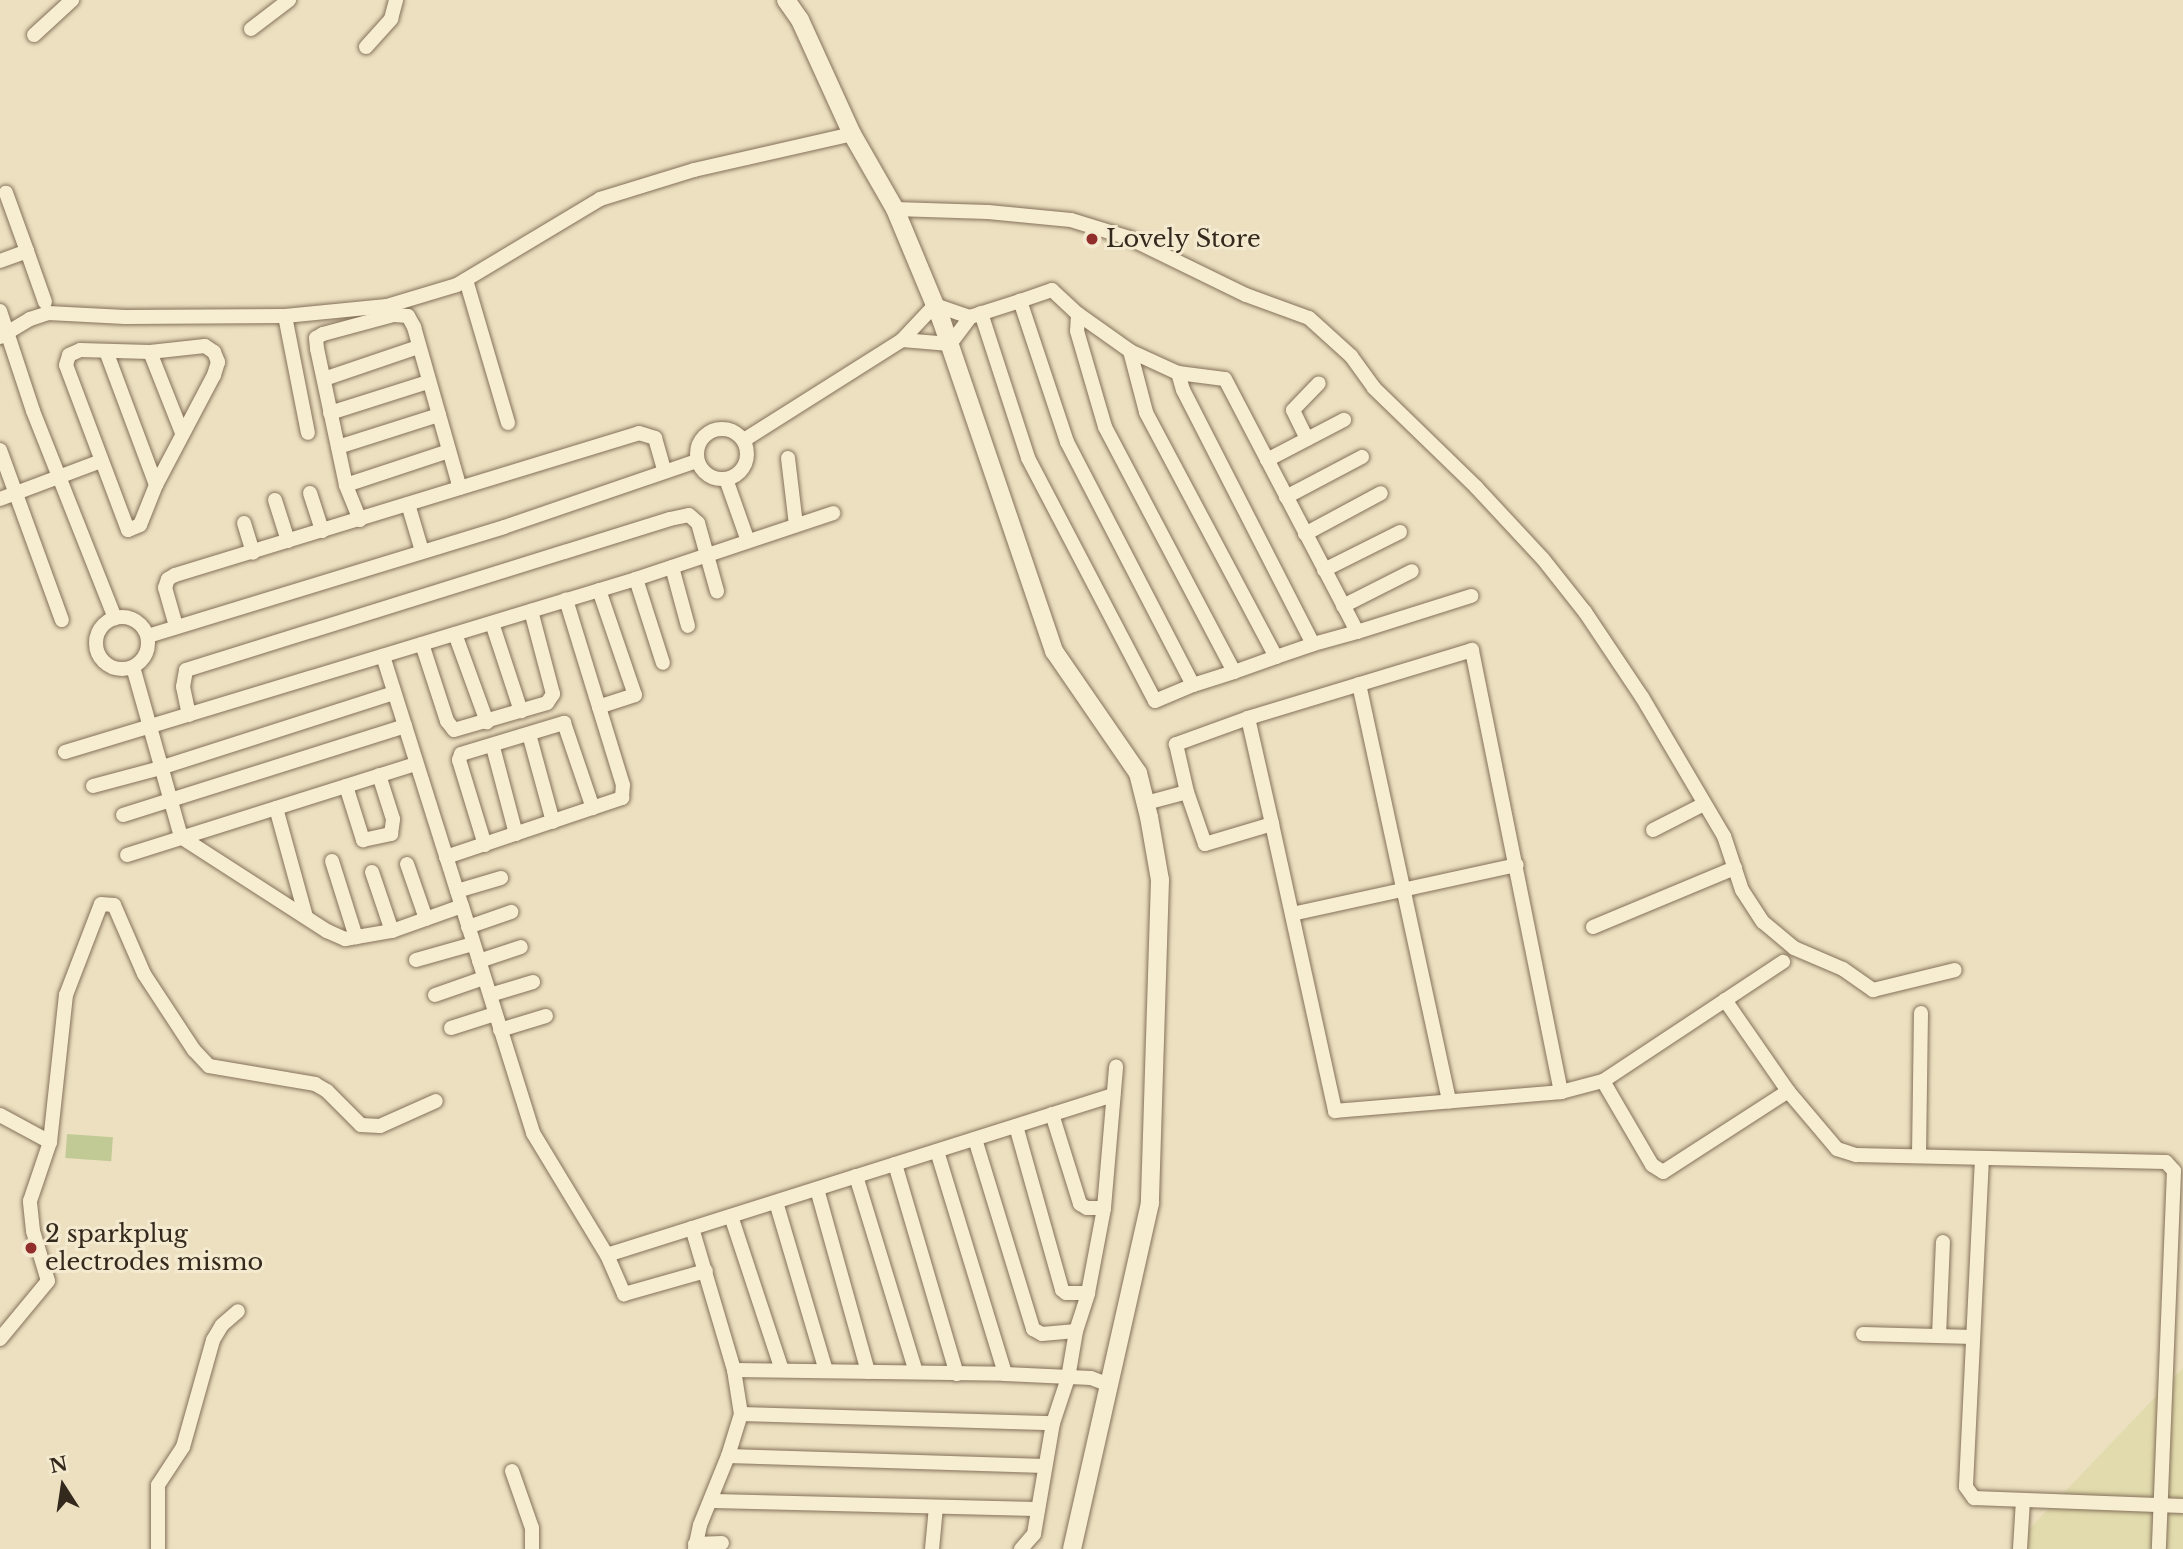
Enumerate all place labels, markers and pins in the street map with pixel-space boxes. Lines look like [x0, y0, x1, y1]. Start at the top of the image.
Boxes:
place label: Lovely Store [1106, 225, 1261, 253]
marker: Lovely Store [1084, 231, 1100, 247]
place label: 2 sparkplug electrodes mismo [45, 1220, 263, 1276]
marker: 2 sparkplug electrodes mismo [23, 1240, 39, 1256]

